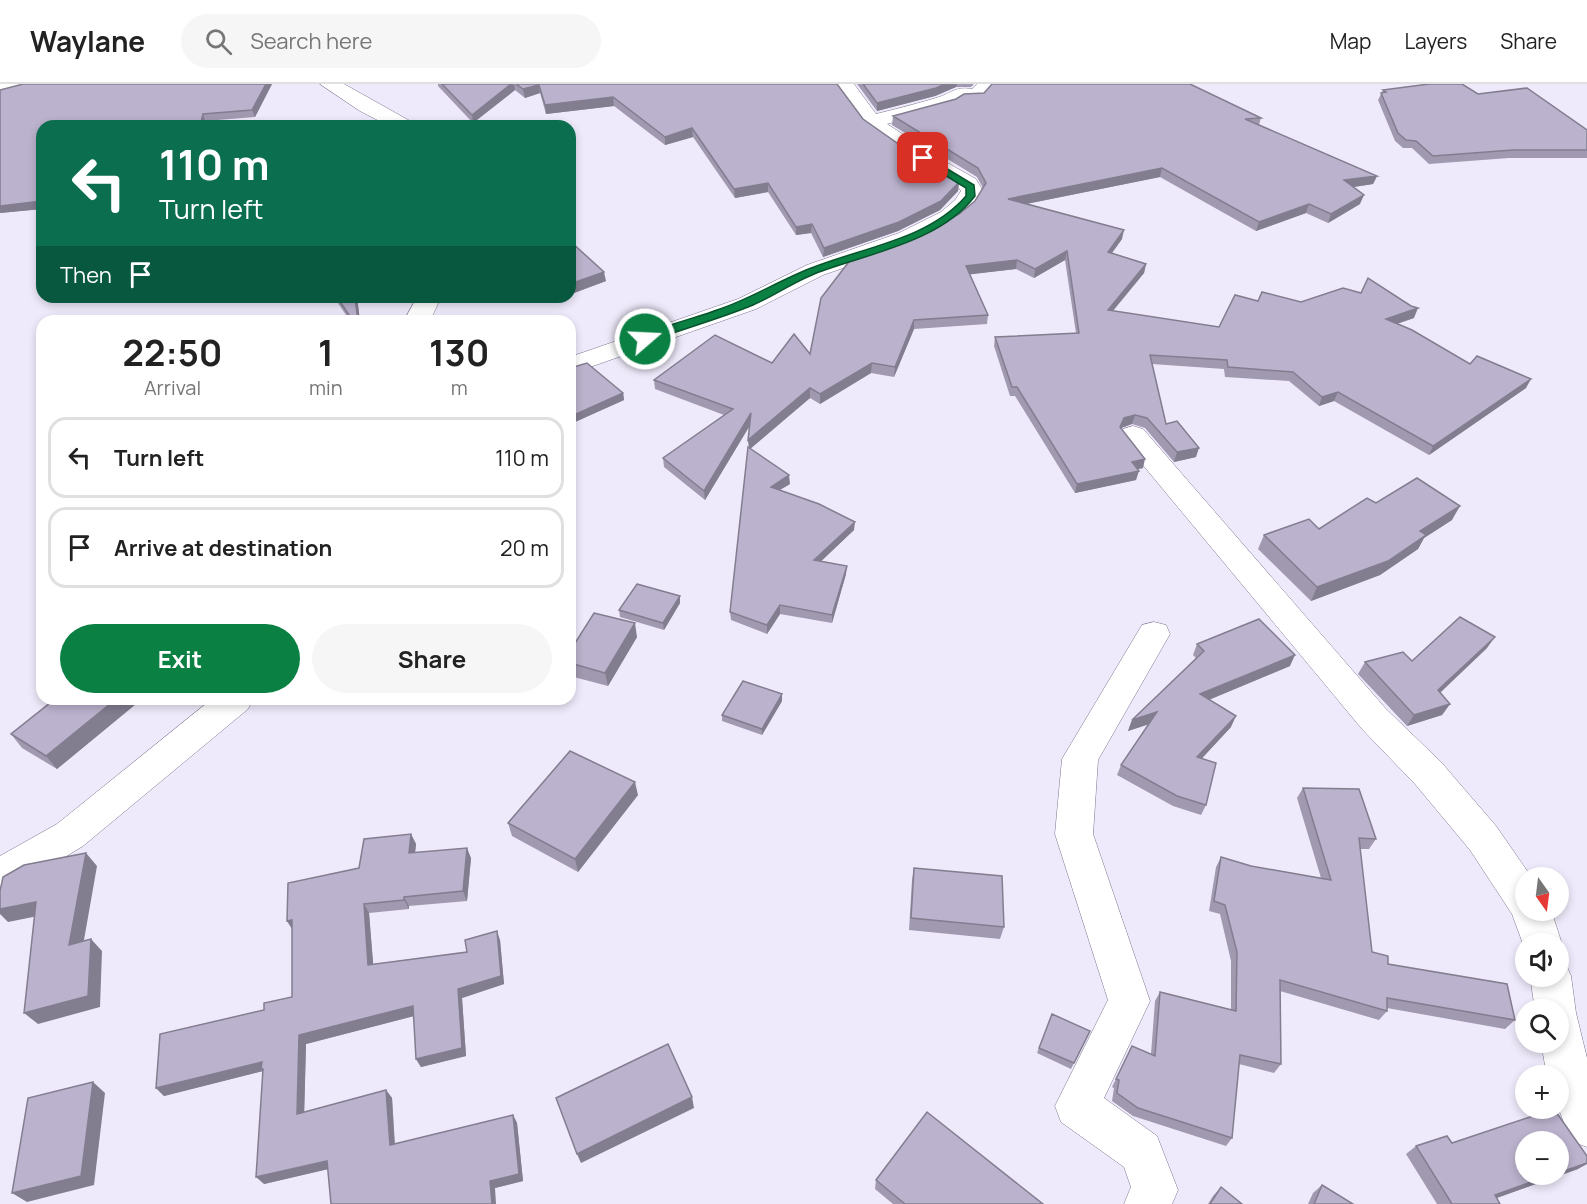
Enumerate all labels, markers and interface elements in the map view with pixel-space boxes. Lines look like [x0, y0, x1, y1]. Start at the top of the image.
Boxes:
search box [181, 14, 601, 68]
text: Waylane [30, 22, 145, 60]
icon: search [202, 25, 235, 58]
text: Search here [250, 26, 372, 56]
text: Map [1330, 27, 1371, 55]
text: Layers [1404, 27, 1467, 55]
text: Share [1500, 27, 1557, 55]
pin [897, 132, 948, 183]
text: 110 m [159, 135, 270, 193]
icon: arrive [906, 141, 939, 174]
icon: left [60, 144, 138, 222]
text: Turn left [159, 190, 263, 227]
icon: arrive [124, 258, 157, 291]
text: Then [60, 260, 112, 290]
position arrow [613, 307, 677, 371]
text: 22:50 [123, 328, 223, 377]
text: 1 [318, 328, 334, 377]
text: 130 [429, 328, 489, 377]
text: Arrival [144, 374, 201, 401]
text: min [309, 374, 343, 401]
text: m [451, 374, 468, 401]
icon: left [63, 441, 96, 474]
text: Turn left [114, 443, 204, 473]
text: 110 m [495, 443, 549, 473]
icon: arrive [63, 531, 96, 564]
text: Arrive at destination [114, 533, 332, 563]
text: 20 m [500, 533, 549, 563]
button: Exit [60, 624, 300, 693]
button: Share [312, 624, 552, 693]
north arrow [1515, 867, 1569, 921]
map controls [1515, 867, 1569, 1185]
button: sound [1515, 933, 1569, 987]
button: search [1515, 999, 1569, 1053]
button: + [1515, 1065, 1569, 1119]
button: − [1515, 1131, 1569, 1185]

